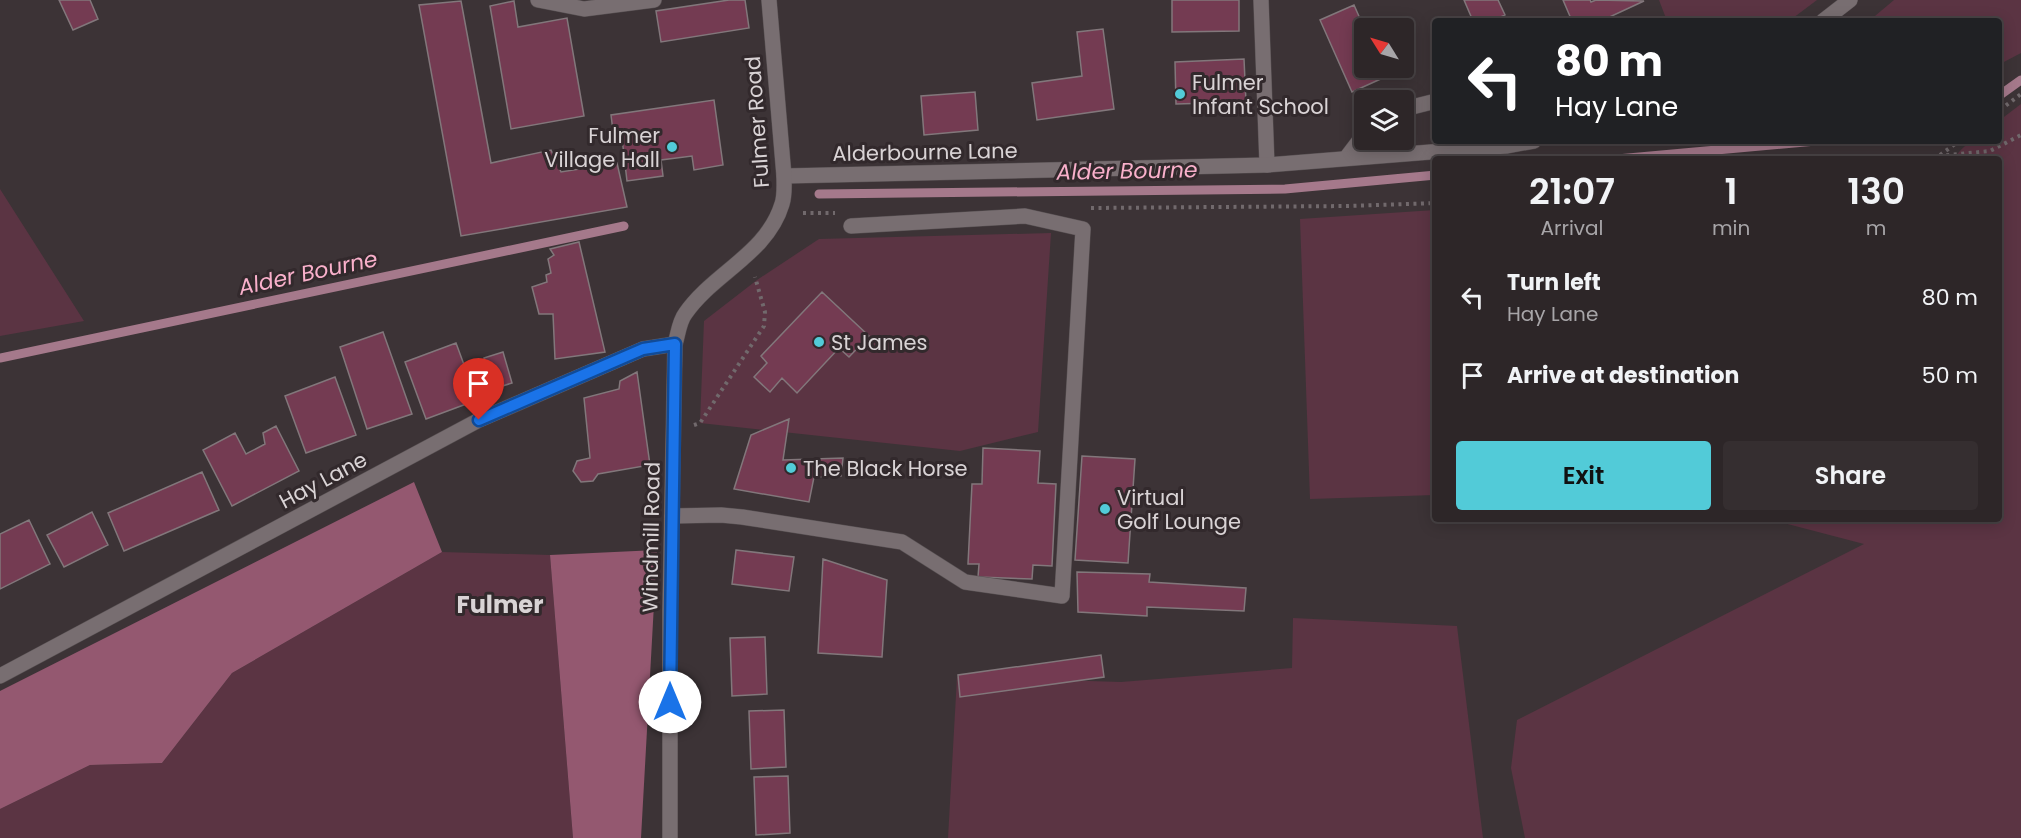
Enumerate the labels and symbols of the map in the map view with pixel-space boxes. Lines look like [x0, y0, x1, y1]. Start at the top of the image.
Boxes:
north arrow [1354, 18, 1414, 78]
street label: Fulmer Road [738, 55, 776, 189]
place label: Fulmer Infant School [1192, 68, 1329, 121]
marker: Fulmer Infant School [1173, 87, 1187, 101]
place label: Fulmer Village Hall [544, 121, 660, 174]
street label: Alderbourne Lane [832, 136, 1018, 168]
marker: Fulmer Village Hall [665, 140, 679, 154]
water label: Alder Bourne [1055, 154, 1198, 188]
water label: Alder Bourne [235, 243, 380, 303]
place label: St James [831, 328, 928, 357]
marker: St James [812, 335, 826, 349]
pin [453, 358, 504, 420]
street label: Hay Lane [274, 445, 372, 515]
place label: The Black Horse [803, 454, 968, 483]
street label: Windmill Road [635, 461, 667, 613]
marker: The Black Horse [784, 461, 798, 475]
place label: Virtual Golf Lounge [1117, 483, 1241, 536]
marker: Virtual Golf Lounge [1098, 502, 1112, 516]
district label: Fulmer [457, 588, 543, 621]
position arrow [638, 670, 702, 734]

